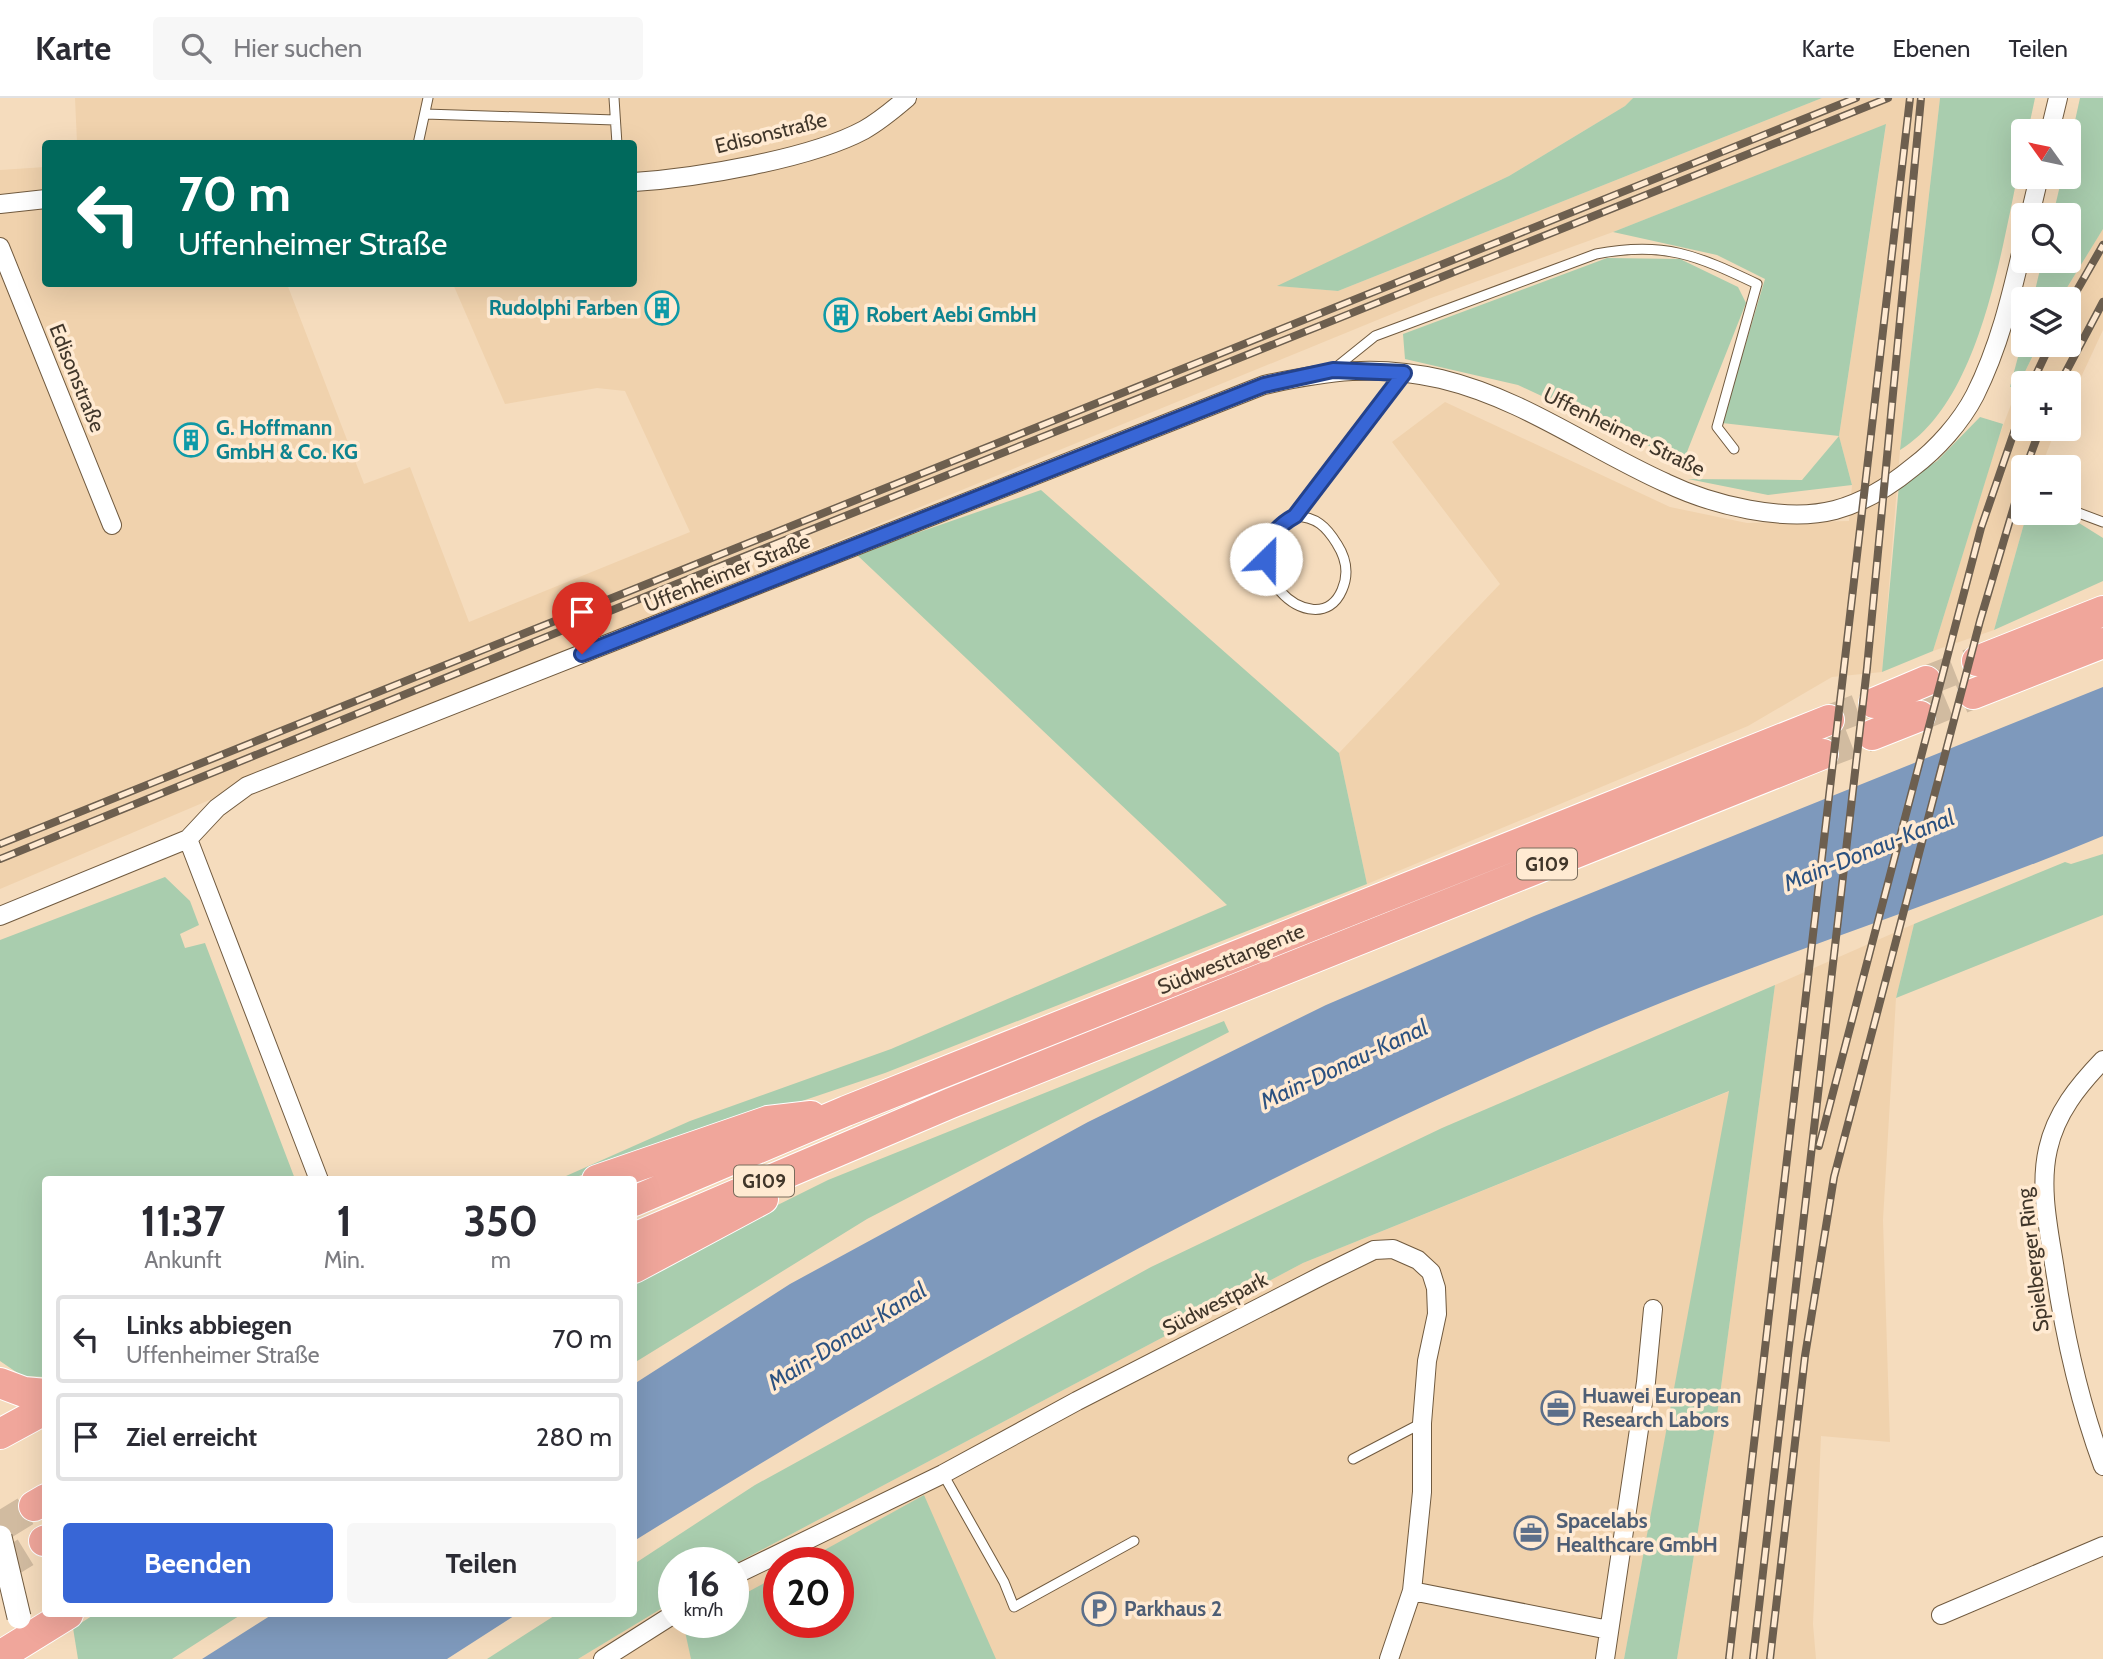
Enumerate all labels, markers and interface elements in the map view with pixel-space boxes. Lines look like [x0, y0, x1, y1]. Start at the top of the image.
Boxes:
search box [153, 17, 643, 80]
text: Karte [35, 28, 111, 68]
icon: search [177, 29, 215, 67]
text: Hier suchen [233, 32, 362, 64]
text: Karte [1801, 34, 1854, 63]
text: Ebenen [1892, 34, 1970, 63]
text: Teilen [2008, 34, 2068, 63]
street label: Edisonstraße [712, 106, 830, 158]
north arrow [2011, 119, 2081, 189]
map controls [2011, 119, 2081, 525]
text: 70 m [178, 164, 291, 223]
icon: left [63, 168, 154, 259]
button: search [2011, 203, 2081, 273]
text: Uffenheimer Straße [178, 224, 447, 263]
button: layers [2011, 287, 2081, 357]
building icon: Rudolphi Farben [643, 289, 681, 327]
place label: Rudolphi Farben [489, 295, 638, 320]
building icon: Robert Aebi GmbH [822, 296, 860, 334]
place label: Robert Aebi GmbH [866, 302, 1037, 327]
street label: Edisonstraße [44, 320, 111, 436]
button: + [2011, 371, 2081, 441]
street label: Uffenheimer Straße [1539, 382, 1709, 482]
place label: G. Hoffmann GmbH & Co. KG [216, 415, 358, 464]
building icon: G. Hoffmann GmbH & Co. KG [172, 421, 210, 459]
button: − [2011, 455, 2081, 525]
position arrow [1229, 522, 1303, 596]
street label: Uffenheimer Straße [640, 528, 814, 617]
pin [552, 582, 612, 654]
icon: arrive [563, 593, 601, 631]
water label: Main-Donau-Kanal [1779, 803, 1959, 897]
road number: G109 [1517, 848, 1577, 880]
street label: Südwesttangente [1154, 918, 1308, 999]
water label: Main-Donau-Kanal [1255, 1013, 1433, 1116]
road number: G109 [734, 1166, 794, 1196]
street label: Spielberger Ring [2011, 1186, 2054, 1333]
text: 11:37 [141, 1195, 225, 1247]
text: 1 [337, 1195, 352, 1247]
text: 350 [463, 1195, 538, 1247]
text: Ankunft [144, 1246, 222, 1274]
text: Min. [324, 1246, 365, 1274]
text: m [491, 1246, 511, 1274]
street label: Südwestpark [1158, 1266, 1272, 1341]
water label: Main-Donau-Kanal [762, 1276, 932, 1397]
text: Links abbiegen [126, 1309, 292, 1341]
icon: left [67, 1320, 105, 1358]
text: 70 m [552, 1323, 612, 1355]
text: Uffenheimer Straße [126, 1341, 320, 1369]
place label: Huawei European Research Labors [1582, 1383, 1741, 1432]
office icon: Huawei European Research Labors [1539, 1389, 1577, 1427]
icon: arrive [67, 1418, 105, 1456]
text: Ziel erreicht [126, 1421, 257, 1453]
text: 280 m [536, 1421, 612, 1453]
place label: Spacelabs Healthcare GmbH [1556, 1508, 1718, 1557]
office icon: Spacelabs Healthcare GmbH [1512, 1514, 1550, 1552]
button: Beenden [63, 1523, 333, 1603]
button: Teilen [347, 1523, 616, 1603]
speed limit sign: 20 [763, 1547, 854, 1638]
text: 16 [687, 1562, 720, 1605]
parking icon: Parkhaus 2 [1080, 1590, 1118, 1628]
place label: Parkhaus 2 [1124, 1596, 1222, 1621]
text: km/h [684, 1599, 723, 1621]

